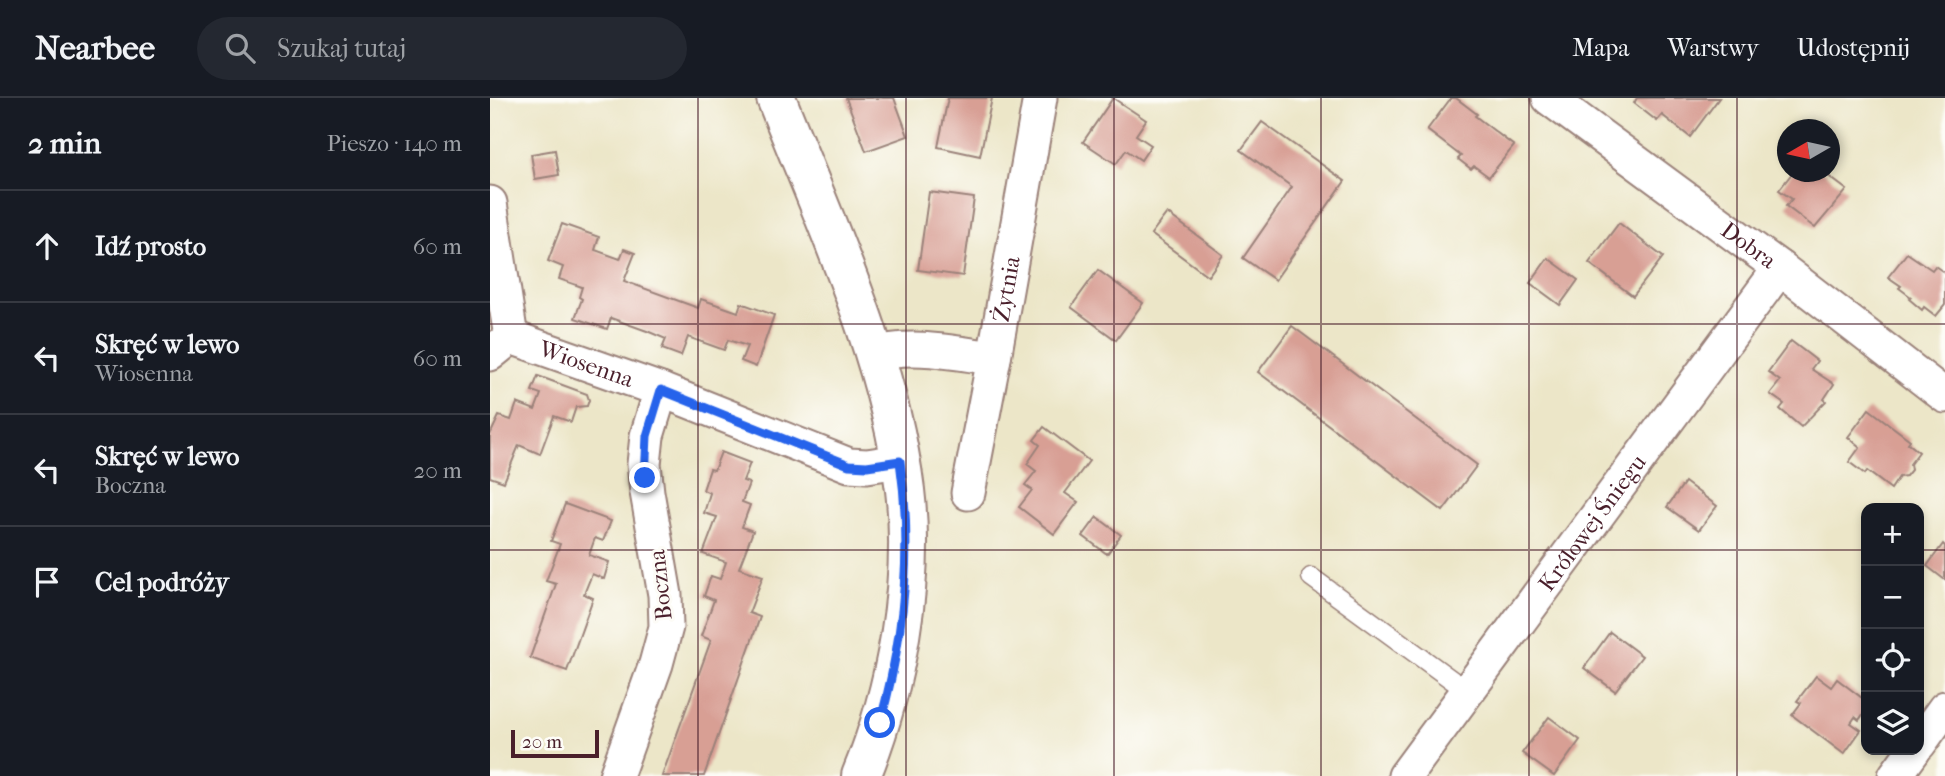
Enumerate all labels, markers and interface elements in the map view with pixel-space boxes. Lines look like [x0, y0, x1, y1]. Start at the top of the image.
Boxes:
search box [197, 17, 687, 80]
text: Nearbee [35, 29, 155, 68]
icon: search [221, 29, 259, 67]
text: Szukaj tutaj [277, 33, 406, 64]
text: Mapa [1572, 34, 1629, 62]
text: Warstwy [1667, 34, 1759, 62]
text: Udostępnij [1797, 34, 1910, 62]
north arrow [1777, 119, 1840, 182]
text: 2 min [28, 126, 101, 161]
text: Pieszo · 140 m [327, 130, 462, 157]
street label: Dobra [1716, 216, 1782, 275]
icon: ahead [28, 227, 66, 265]
text: Idź prosto [95, 231, 206, 262]
text: 60 m [413, 233, 462, 260]
street label: Żytnia [988, 254, 1026, 324]
text: Skręć w lewo [95, 329, 239, 360]
street label: Wiosenna [535, 335, 637, 393]
icon: left [28, 339, 66, 377]
text: 60 m [413, 345, 462, 372]
text: Wiosenna [95, 360, 193, 387]
text: Skręć w lewo [95, 441, 239, 472]
street label: Królowej Śniegu [1533, 449, 1652, 596]
icon: left [28, 451, 66, 489]
text: 20 m [413, 457, 462, 484]
route end [629, 462, 660, 493]
text: Boczna [95, 472, 166, 499]
map controls [1861, 503, 1924, 755]
button: + [1861, 503, 1924, 566]
street label: Boczna [643, 548, 678, 622]
icon: arrive [28, 563, 66, 601]
button: − [1861, 566, 1924, 629]
text: Cel podróży [95, 567, 229, 598]
button: locate [1861, 629, 1924, 692]
button: layers [1861, 692, 1924, 755]
route start [864, 707, 895, 738]
scale bar [511, 727, 598, 759]
text: 20 m [522, 731, 562, 753]

